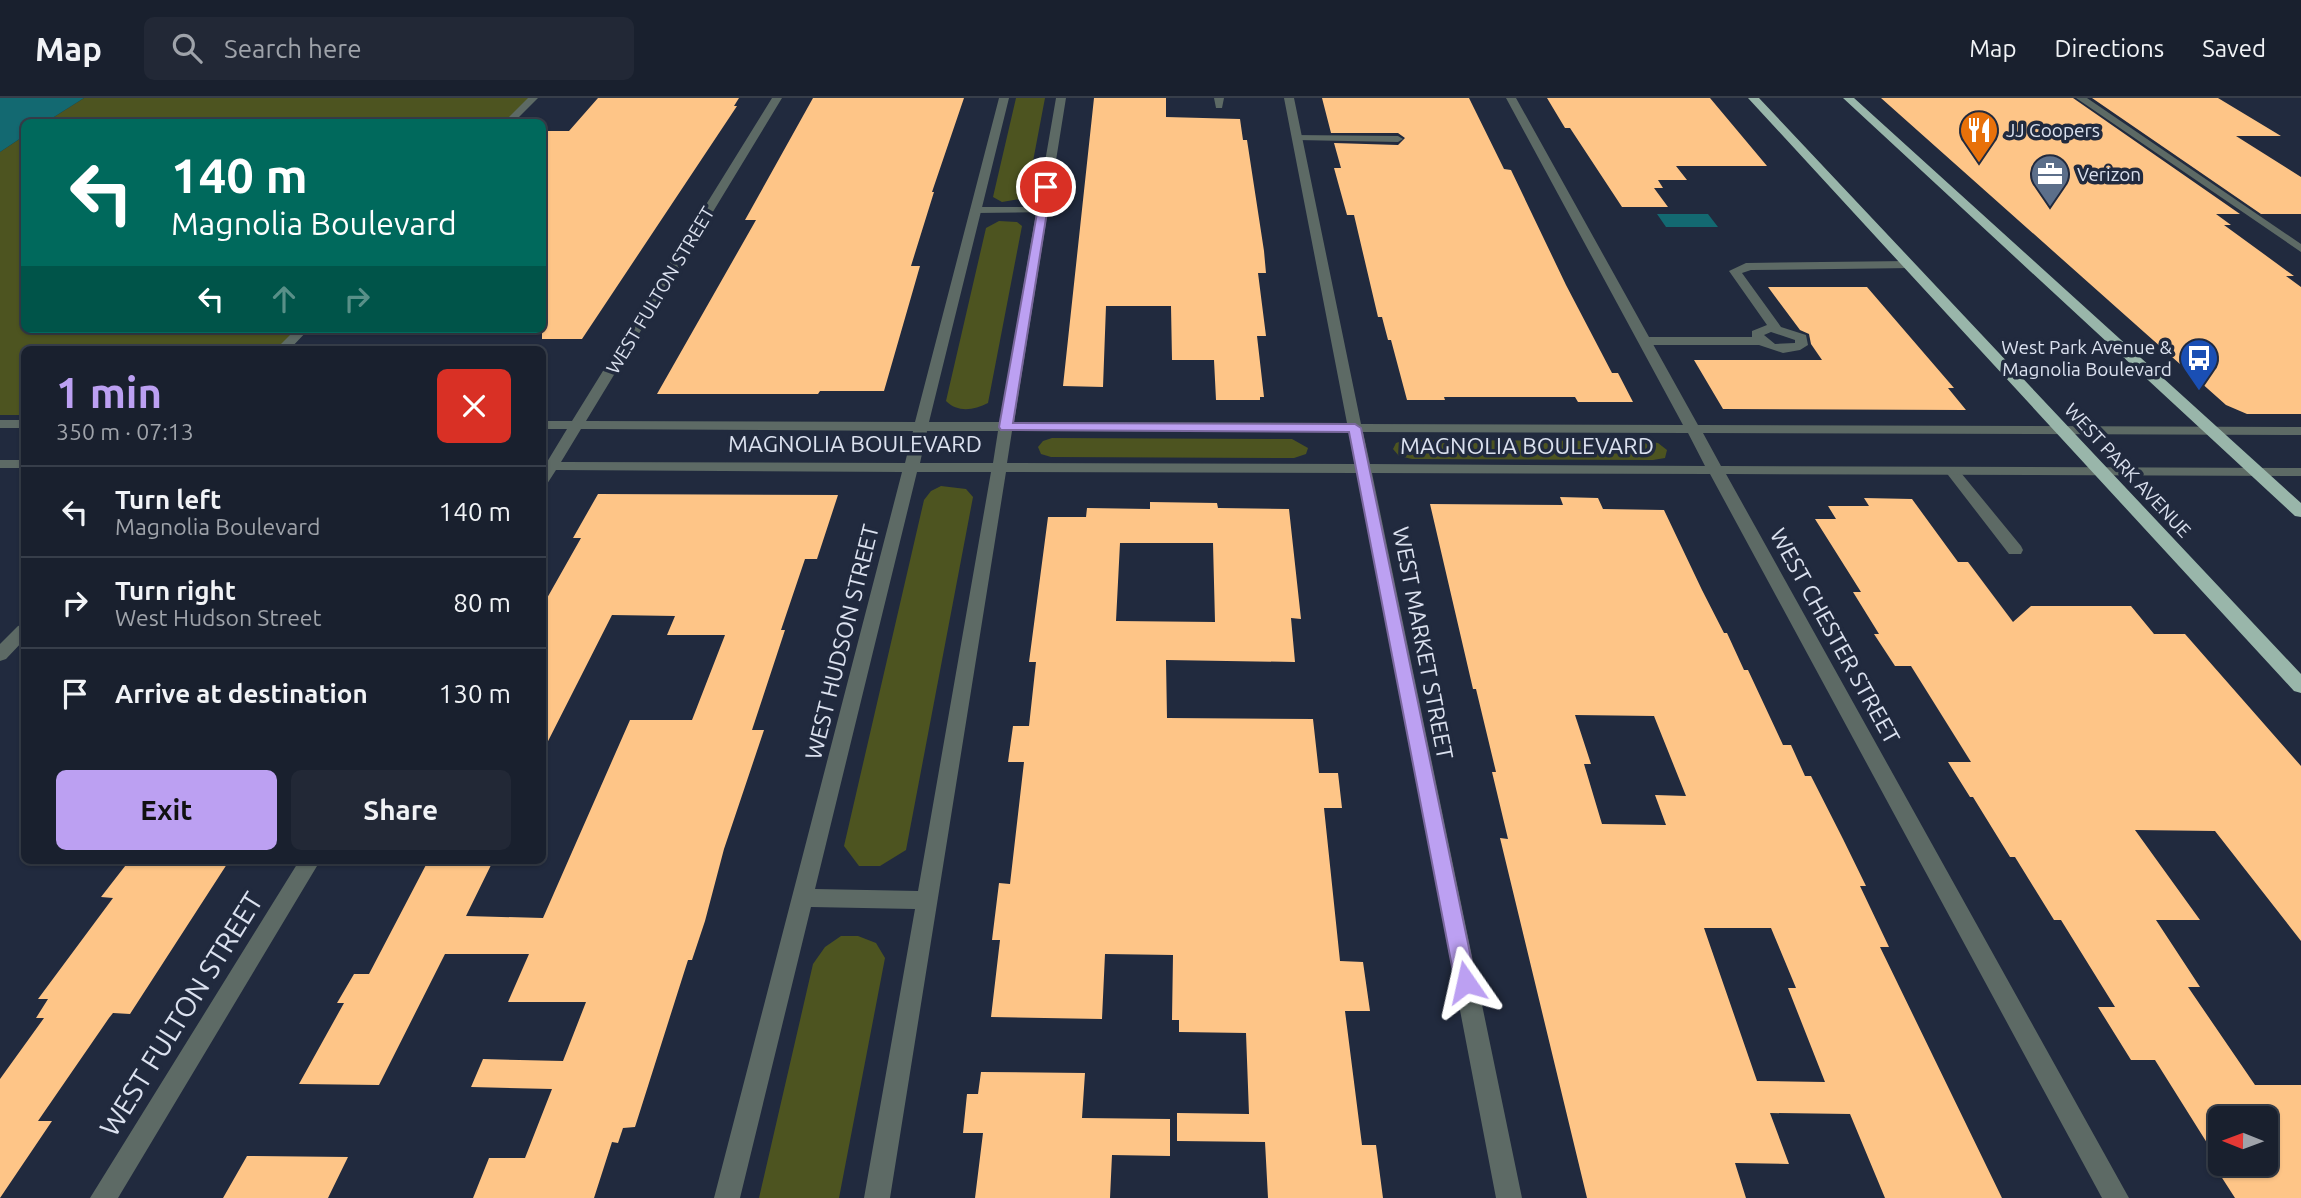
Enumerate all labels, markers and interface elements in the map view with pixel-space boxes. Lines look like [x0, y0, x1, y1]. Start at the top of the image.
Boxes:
search box [144, 17, 634, 80]
icon: search [168, 29, 206, 67]
text: Map [35, 30, 102, 67]
text: Search here [224, 34, 362, 63]
text: Map [1969, 35, 2016, 62]
text: Directions [2054, 35, 2164, 62]
text: Saved [2202, 35, 2266, 62]
restaurant icon: JJ Coopers [1958, 109, 2000, 164]
place label: JJ Coopers [2006, 119, 2100, 141]
icon: left [56, 147, 147, 238]
text: 140 m [171, 147, 308, 202]
office icon: Verizon [2029, 153, 2071, 208]
pin [1016, 157, 1076, 217]
place label: Verizon [2077, 163, 2141, 185]
icon: arrive [1027, 168, 1065, 206]
street label: WEST FULTON STREET [601, 202, 719, 377]
text: Magnolia Boulevard [171, 205, 457, 241]
icon: left [192, 280, 230, 318]
icon: ahead [265, 280, 303, 318]
icon: right [338, 280, 376, 318]
place label: West Park Avenue & Magnolia Boulevard [2001, 336, 2173, 380]
bus stop icon: West Park Avenue & Magnolia Boulevard [2178, 337, 2220, 392]
text: 1 min [56, 369, 162, 416]
button: close [437, 369, 511, 443]
street label: WEST PARK AVENUE [2060, 398, 2196, 542]
text: 350 m · 07:13 [56, 419, 194, 444]
street label: MAGNOLIA BOULEVARD [728, 431, 982, 456]
street label: MAGNOLIA BOULEVARD [1400, 433, 1654, 458]
text: Turn left [115, 485, 221, 514]
icon: left [56, 493, 94, 531]
text: 140 m [439, 497, 511, 526]
text: Magnolia Boulevard [115, 514, 320, 539]
street label: WEST HUDSON STREET [800, 521, 883, 762]
street label: WEST CHESTER STREET [1766, 524, 1905, 748]
street label: WEST MARKET STREET [1389, 525, 1458, 761]
text: Turn right [115, 576, 236, 605]
icon: right [56, 584, 94, 622]
text: 80 m [453, 588, 511, 617]
text: West Hudson Street [115, 605, 322, 630]
icon: arrive [56, 675, 94, 713]
text: Arrive at destination [115, 679, 368, 708]
text: 130 m [439, 679, 511, 708]
button: Exit [56, 770, 277, 850]
button: Share [291, 770, 511, 850]
street label: WEST FULTON STREET [93, 886, 269, 1141]
position arrow [1429, 945, 1503, 1019]
north arrow [2208, 1106, 2278, 1176]
map controls [2208, 1106, 2278, 1176]

